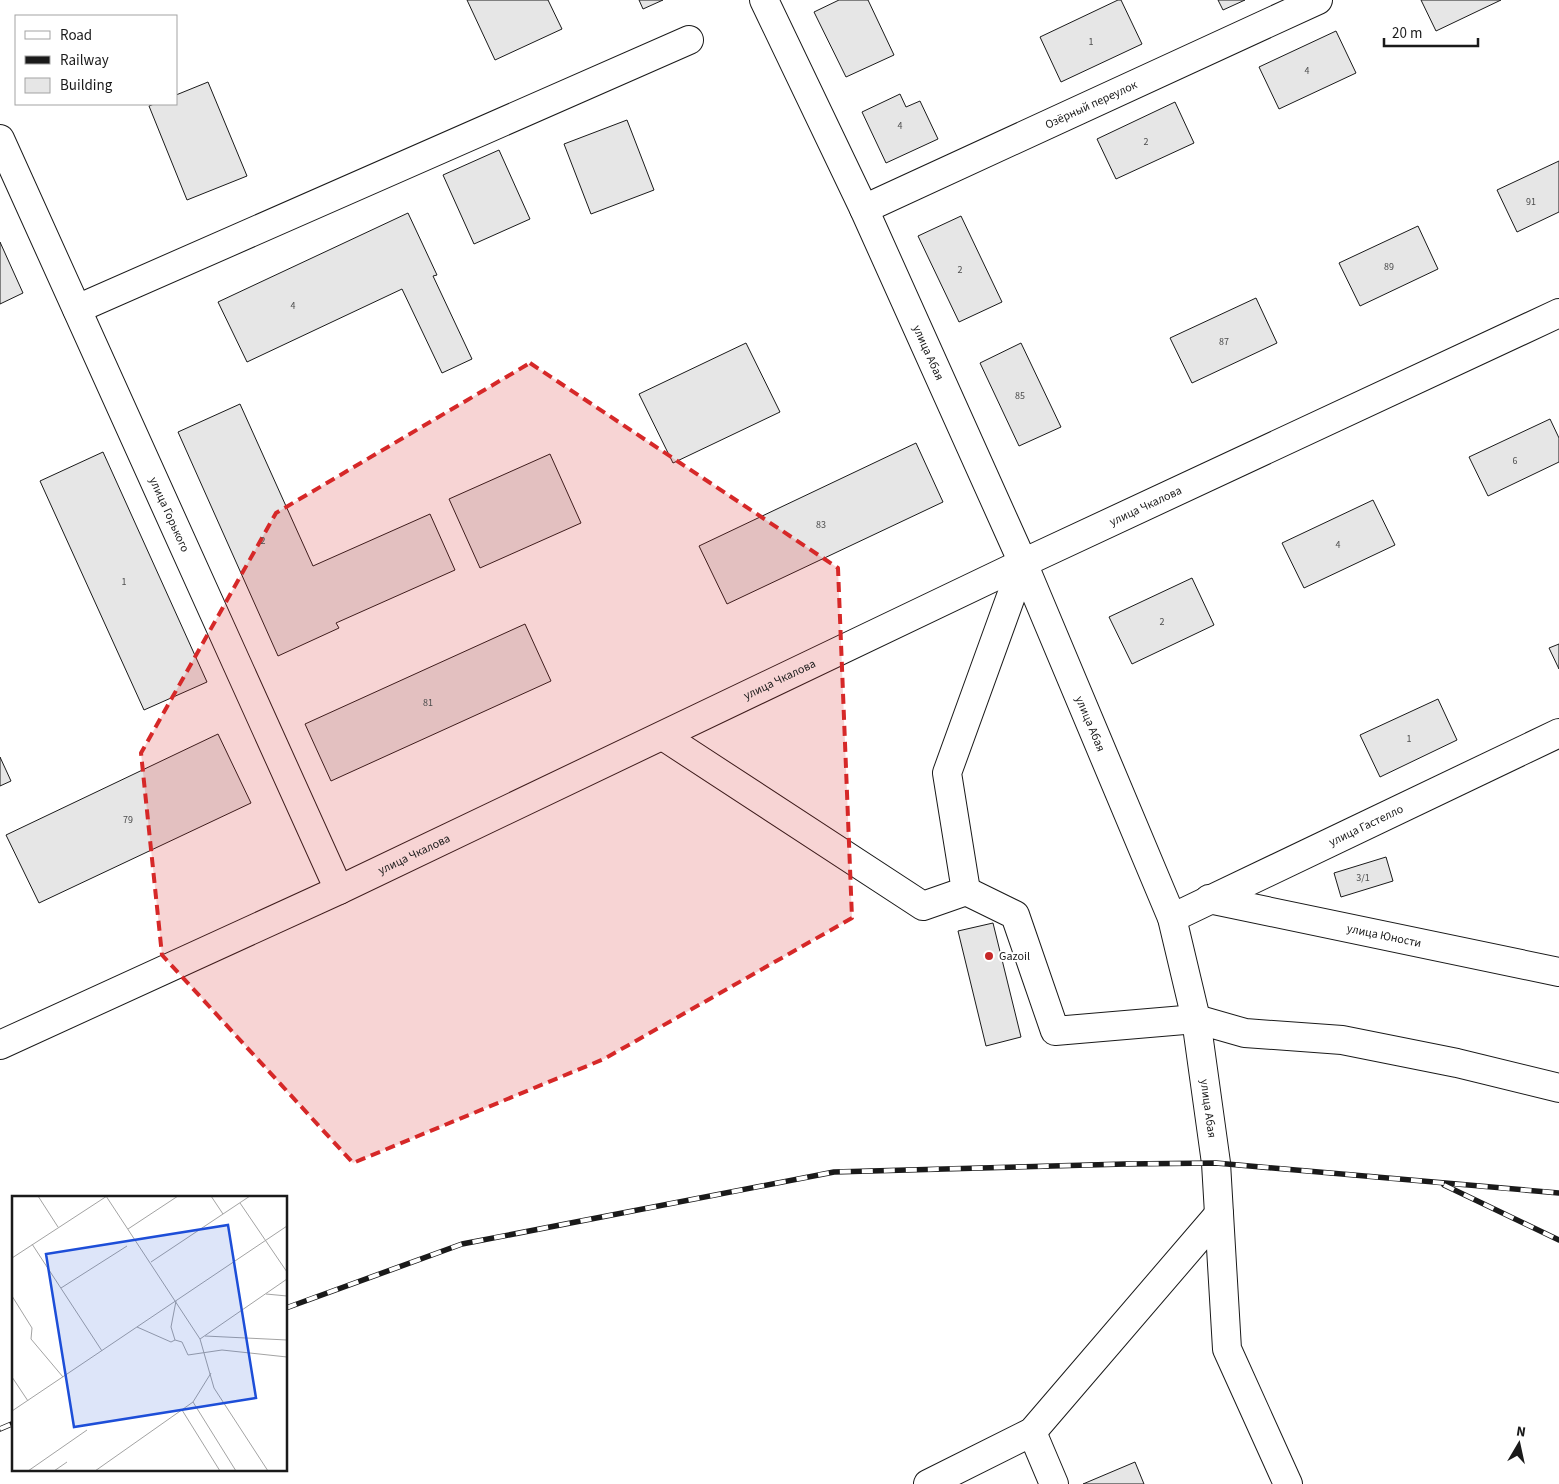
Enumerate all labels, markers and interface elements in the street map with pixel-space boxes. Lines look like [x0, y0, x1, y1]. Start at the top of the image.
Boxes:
legend [15, 15, 178, 105]
scale bar [1384, 15, 1478, 47]
text: 20 m [1392, 23, 1422, 44]
text: Road [60, 25, 92, 46]
house number: 1 [1089, 35, 1094, 49]
text: Railway [60, 50, 109, 71]
house number: 4 [1305, 64, 1310, 78]
text: Building [60, 75, 113, 96]
street label: Озёрный переулок [1043, 76, 1140, 133]
house number: 4 [898, 119, 903, 133]
house number: 2 [1144, 135, 1149, 149]
house number: 91 [1526, 195, 1536, 209]
house number: 89 [1384, 260, 1394, 274]
house number: 2 [958, 263, 963, 277]
house number: 4 [291, 299, 296, 313]
street label: улица Абая [908, 322, 948, 383]
house number: 87 [1219, 335, 1229, 349]
house number: 85 [1015, 389, 1025, 403]
house number: 6 [1513, 454, 1518, 468]
street label: улица Горького [145, 474, 193, 555]
street label: улица Чкалова [1107, 482, 1185, 531]
house number: 83 [816, 518, 826, 532]
house number: 2 [261, 534, 266, 548]
house number: 4 [1336, 538, 1341, 552]
house number: 1 [122, 575, 127, 589]
house number: 2 [1160, 615, 1165, 629]
street label: улица Чкалова [741, 655, 819, 704]
street label: улица Абая [1071, 693, 1109, 754]
house number: 81 [423, 696, 433, 710]
house number: 1 [1407, 732, 1412, 746]
street label: улица Гастелло [1326, 801, 1406, 851]
house number: 79 [123, 813, 133, 827]
street label: улица Чкалова [375, 830, 453, 879]
house number: 3/1 [1356, 871, 1370, 885]
street label: улица Юности [1345, 920, 1423, 952]
place label: Gazoil [999, 948, 1030, 965]
marker: Gazoil [983, 950, 995, 962]
street label: улица Абая [1195, 1078, 1220, 1139]
inset map [12, 1196, 288, 1472]
north arrow [1494, 1419, 1544, 1469]
text: N [1515, 1422, 1527, 1443]

